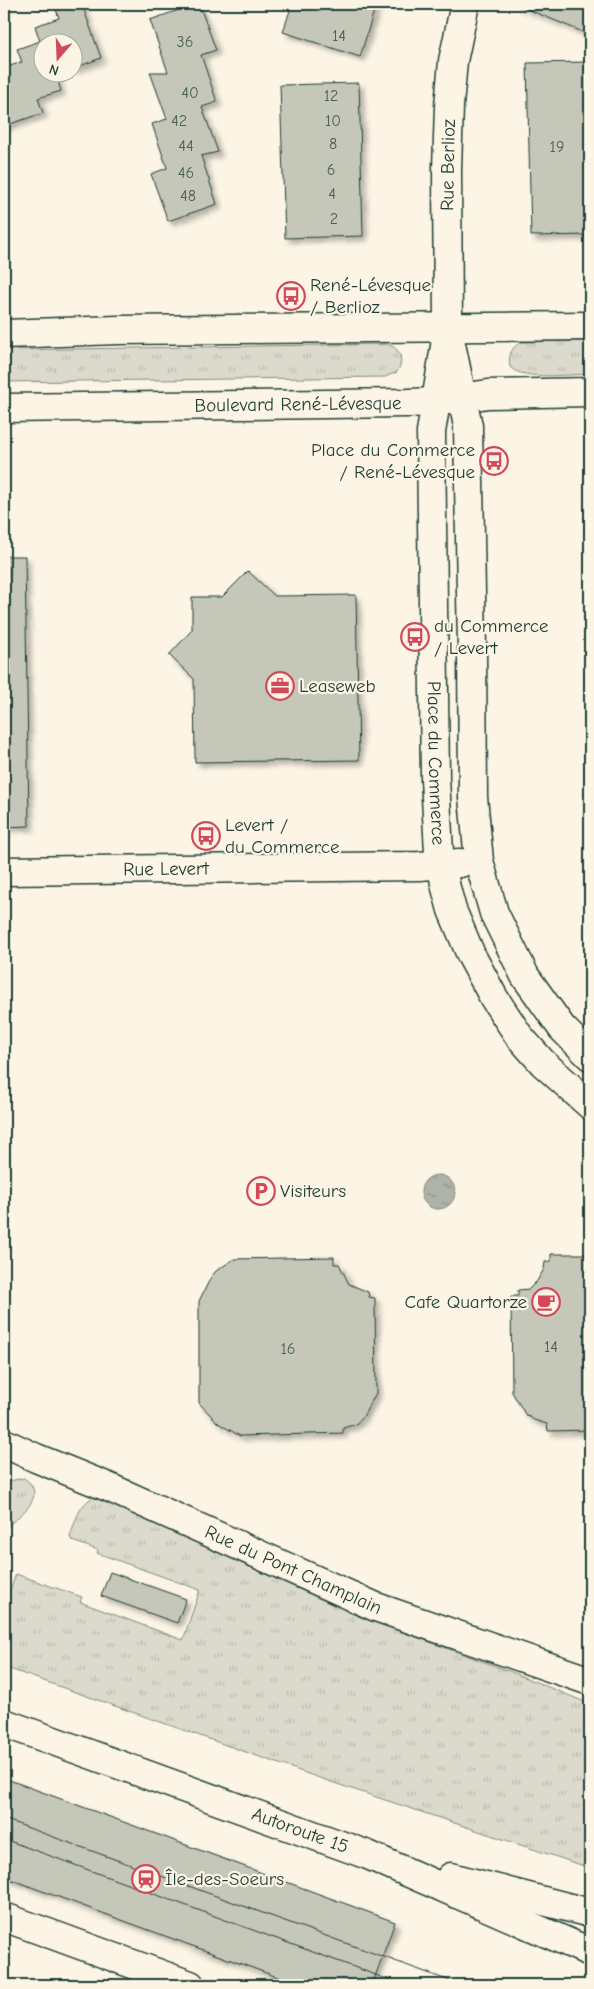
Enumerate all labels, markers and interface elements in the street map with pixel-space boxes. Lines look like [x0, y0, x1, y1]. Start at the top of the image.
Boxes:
house number: 14 [332, 27, 346, 45]
north arrow [32, 32, 82, 82]
house number: 36 [177, 33, 193, 51]
text: N [47, 60, 61, 79]
house number: 40 [181, 84, 199, 102]
house number: 12 [324, 87, 338, 105]
house number: 42 [171, 112, 187, 130]
house number: 10 [325, 112, 341, 130]
street label: Rue Berlioz [436, 119, 460, 211]
house number: 8 [329, 135, 337, 153]
house number: 44 [178, 137, 194, 155]
house number: 19 [550, 138, 564, 156]
house number: 6 [327, 161, 335, 179]
house number: 46 [178, 164, 194, 182]
house number: 4 [328, 185, 336, 203]
house number: 48 [180, 187, 196, 205]
house number: 2 [330, 210, 338, 228]
place label: René-Lévesque / Berlioz [310, 274, 431, 318]
bus stop icon: René-Lévesque / Berlioz [276, 281, 306, 311]
street label: Boulevard René-Lévesque [194, 392, 402, 417]
place label: Place du Commerce / René-Lévesque [311, 439, 475, 483]
bus stop icon: Place du Commerce / René-Lévesque [479, 446, 509, 476]
place label: du Commerce / Levert [434, 615, 548, 659]
bus stop icon: du Commerce / Levert [400, 622, 430, 652]
office icon: Leaseweb [265, 671, 295, 701]
place label: Leaseweb [299, 675, 376, 697]
street label: Place du Commerce [423, 681, 450, 846]
place label: Levert / du Commerce [225, 814, 339, 858]
bus stop icon: Levert / du Commerce [191, 821, 221, 851]
street label: Rue Levert [123, 858, 210, 881]
parking icon: Visiteurs [246, 1176, 276, 1206]
place label: Visiteurs [280, 1180, 346, 1202]
cafe icon: Cafe Quartorze [531, 1287, 561, 1317]
place label: Cafe Quartorze [404, 1291, 527, 1313]
house number: 14 [544, 1338, 558, 1356]
house number: 16 [280, 1340, 296, 1358]
street label: Rue du Pont Champlain [201, 1521, 385, 1619]
street label: Autoroute 15 [249, 1803, 352, 1858]
station icon: Île-des-Soeurs [131, 1864, 161, 1894]
place label: Île-des-Soeurs [165, 1868, 284, 1890]

